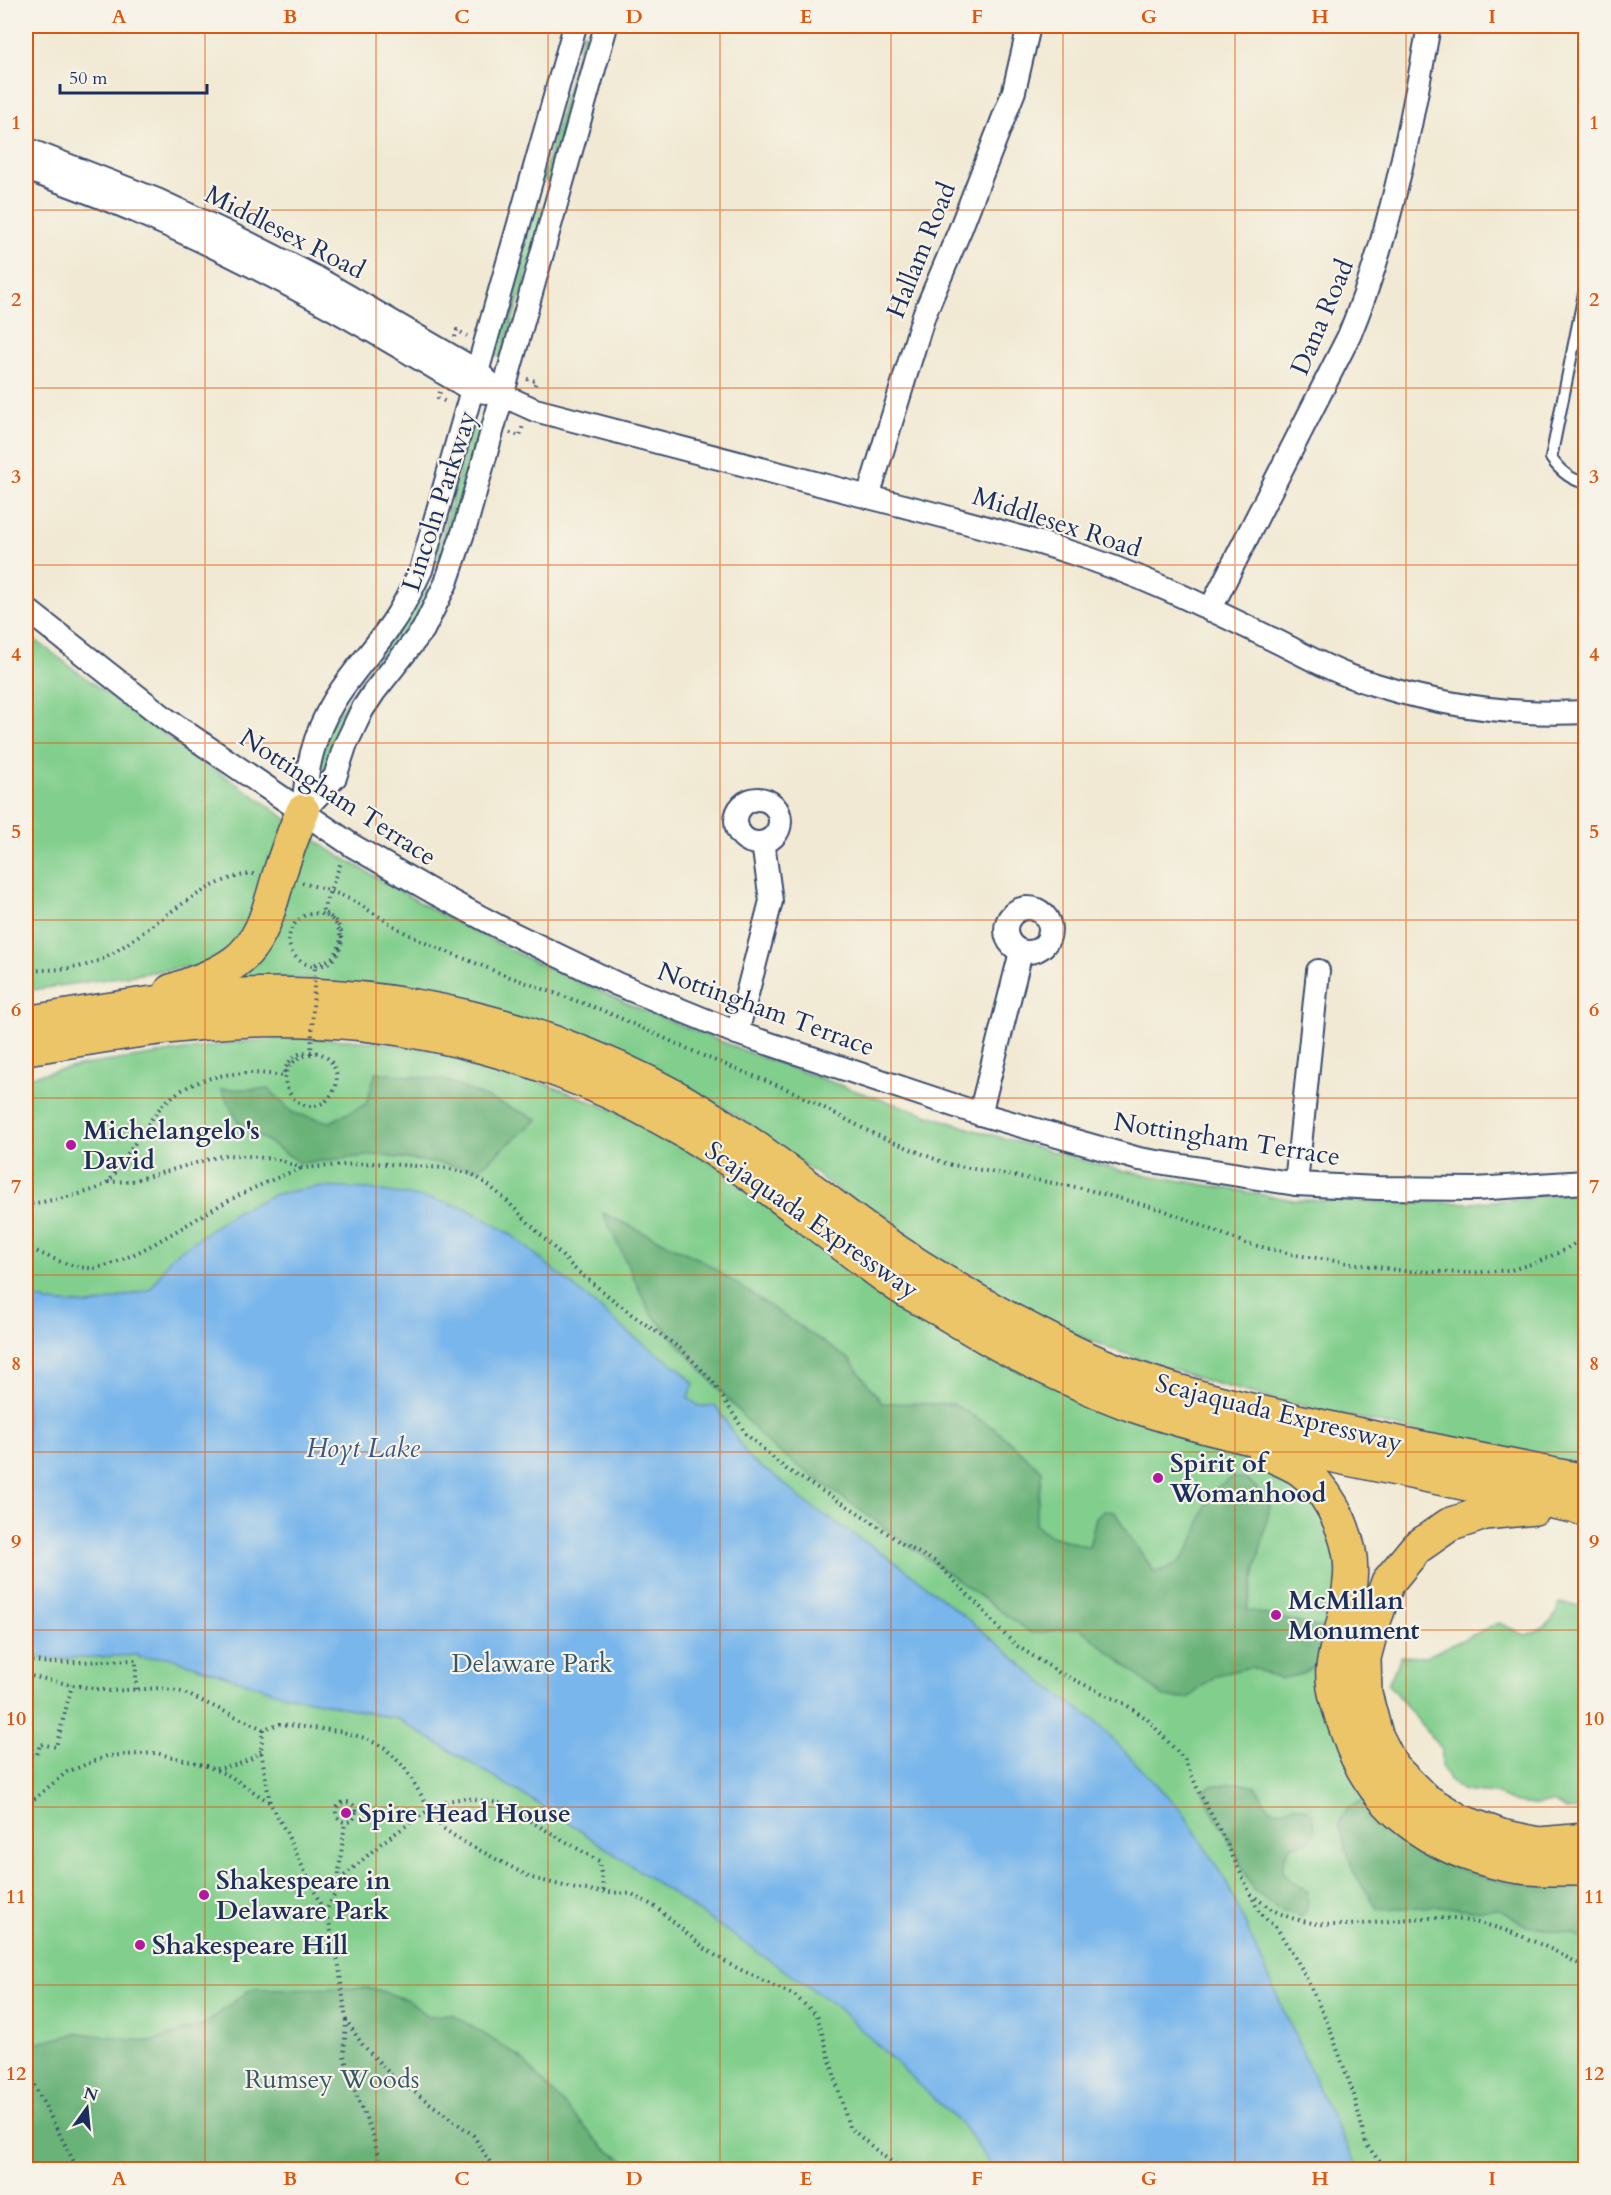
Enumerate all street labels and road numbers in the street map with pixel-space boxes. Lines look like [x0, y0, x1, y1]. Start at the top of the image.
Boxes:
street label: Middlesex Road [199, 177, 371, 287]
street label: Hallam Road [878, 177, 964, 323]
street label: Dana Road [1282, 254, 1362, 380]
street label: Lincoln Parkway [393, 406, 485, 596]
street label: Middlesex Road [968, 478, 1146, 566]
street label: Nottingham Terrace [233, 720, 443, 874]
street label: Nottingham Terrace [653, 953, 879, 1065]
street label: Nottingham Terrace [1111, 1104, 1343, 1174]
street label: Scajaquada Expressway [698, 1133, 926, 1307]
street label: Scajaquada Expressway [1152, 1365, 1406, 1461]

